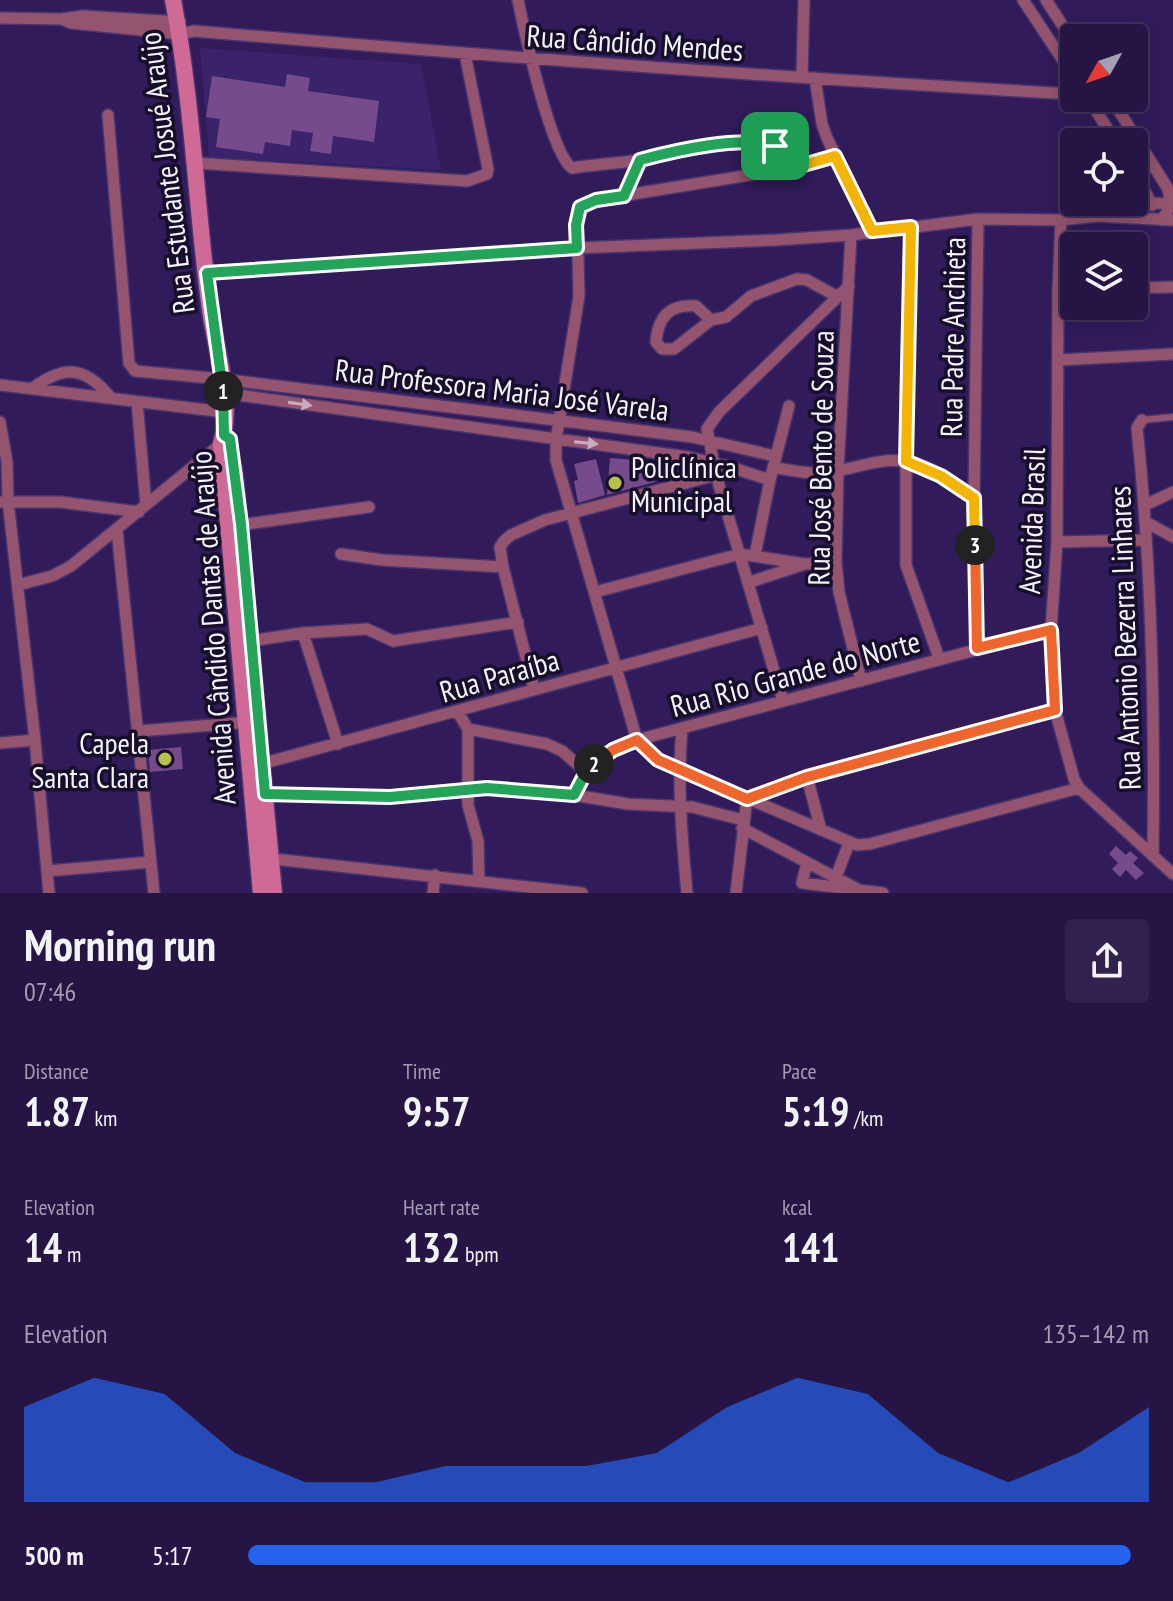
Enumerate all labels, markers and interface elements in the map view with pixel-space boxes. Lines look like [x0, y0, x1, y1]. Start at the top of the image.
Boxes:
street label: Rua Cândido Mendes [526, 15, 744, 69]
north arrow [1060, 24, 1148, 112]
map controls [1060, 24, 1148, 320]
street label: Rua Estudante Josué Araújo [129, 30, 203, 316]
pin [741, 112, 809, 180]
icon: arrive [753, 124, 797, 168]
button: locate [1060, 128, 1148, 216]
button: layers [1060, 232, 1148, 320]
street label: Rua Padre Anchieta [931, 237, 973, 437]
street label: Rua José Bento de Souza [798, 330, 842, 586]
street label: Rua Professora Maria José Varela [333, 349, 671, 429]
pin: 1 [203, 371, 243, 411]
text: 1 [218, 377, 228, 405]
one-way arrow [288, 398, 313, 411]
one-way arrow [574, 437, 599, 450]
place label: Policlínica Municipal [631, 447, 737, 520]
street label: Avenida Brasil [1009, 447, 1053, 595]
street label: Avenida Cândido Dantas de Araújo [180, 450, 244, 806]
marker: Policlínica Municipal [606, 474, 624, 492]
street label: Rua Antonio Bezerra Linhares [1099, 485, 1149, 791]
pin: 3 [955, 525, 995, 565]
text: 3 [970, 531, 980, 559]
street label: Rua Rio Grande do Norte [666, 621, 924, 725]
street label: Rua Paraíba [435, 639, 563, 711]
place label: Capela Santa Clara [31, 723, 149, 796]
pin: 2 [574, 744, 614, 784]
marker: Capela Santa Clara [156, 750, 174, 768]
text: 2 [589, 750, 599, 778]
text: Morning run [24, 916, 216, 973]
button: share [1065, 919, 1149, 1003]
text: 07:46 [24, 975, 76, 1008]
text: Distance [24, 1057, 89, 1085]
text: Time [403, 1057, 441, 1085]
text: Pace [782, 1057, 817, 1085]
text: 1.87 [24, 1085, 90, 1137]
text: 9:57 [403, 1085, 470, 1137]
text: 5:19 [782, 1085, 849, 1137]
text: km [90, 1104, 117, 1132]
text: /km [849, 1104, 883, 1132]
text: Elevation [24, 1193, 95, 1221]
text: Heart rate [403, 1193, 480, 1221]
text: kcal [782, 1193, 812, 1221]
text: 14 [24, 1221, 62, 1273]
text: 132 [403, 1221, 460, 1273]
text: 141 [782, 1221, 839, 1273]
text: m [62, 1240, 81, 1268]
text: bpm [460, 1240, 498, 1268]
text: Elevation [24, 1317, 107, 1350]
text: 135–142 m [1043, 1317, 1149, 1350]
text: 500 m [24, 1539, 84, 1572]
text: 5:17 [152, 1539, 192, 1572]

